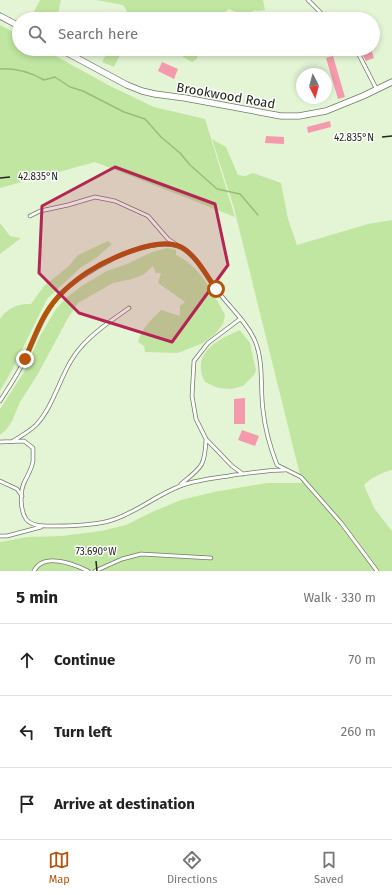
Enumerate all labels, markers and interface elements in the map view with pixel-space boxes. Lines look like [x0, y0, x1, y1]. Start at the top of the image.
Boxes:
search box [12, 12, 380, 56]
icon: search [26, 23, 48, 45]
text: Search here [58, 25, 138, 43]
north arrow [296, 68, 332, 104]
street label: Brookwood Road [175, 79, 276, 112]
text: 42.835°N [334, 132, 374, 144]
text: 42.835°N [18, 171, 58, 183]
route start [207, 280, 225, 298]
route end [16, 350, 34, 368]
text: 73.690°W [75, 546, 117, 558]
text: 5 min [16, 587, 58, 608]
text: Walk · 330 m [303, 590, 376, 605]
icon: ahead [16, 649, 38, 671]
text: Continue [54, 651, 115, 669]
text: 70 m [349, 652, 376, 667]
icon: left [16, 721, 38, 743]
text: Turn left [54, 723, 112, 741]
text: 260 m [341, 724, 376, 739]
icon: arrive [16, 793, 38, 815]
text: Arrive at destination [54, 795, 195, 813]
tab: Map [48, 849, 70, 886]
tab: Directions [167, 849, 217, 886]
tab: Saved [314, 849, 344, 886]

